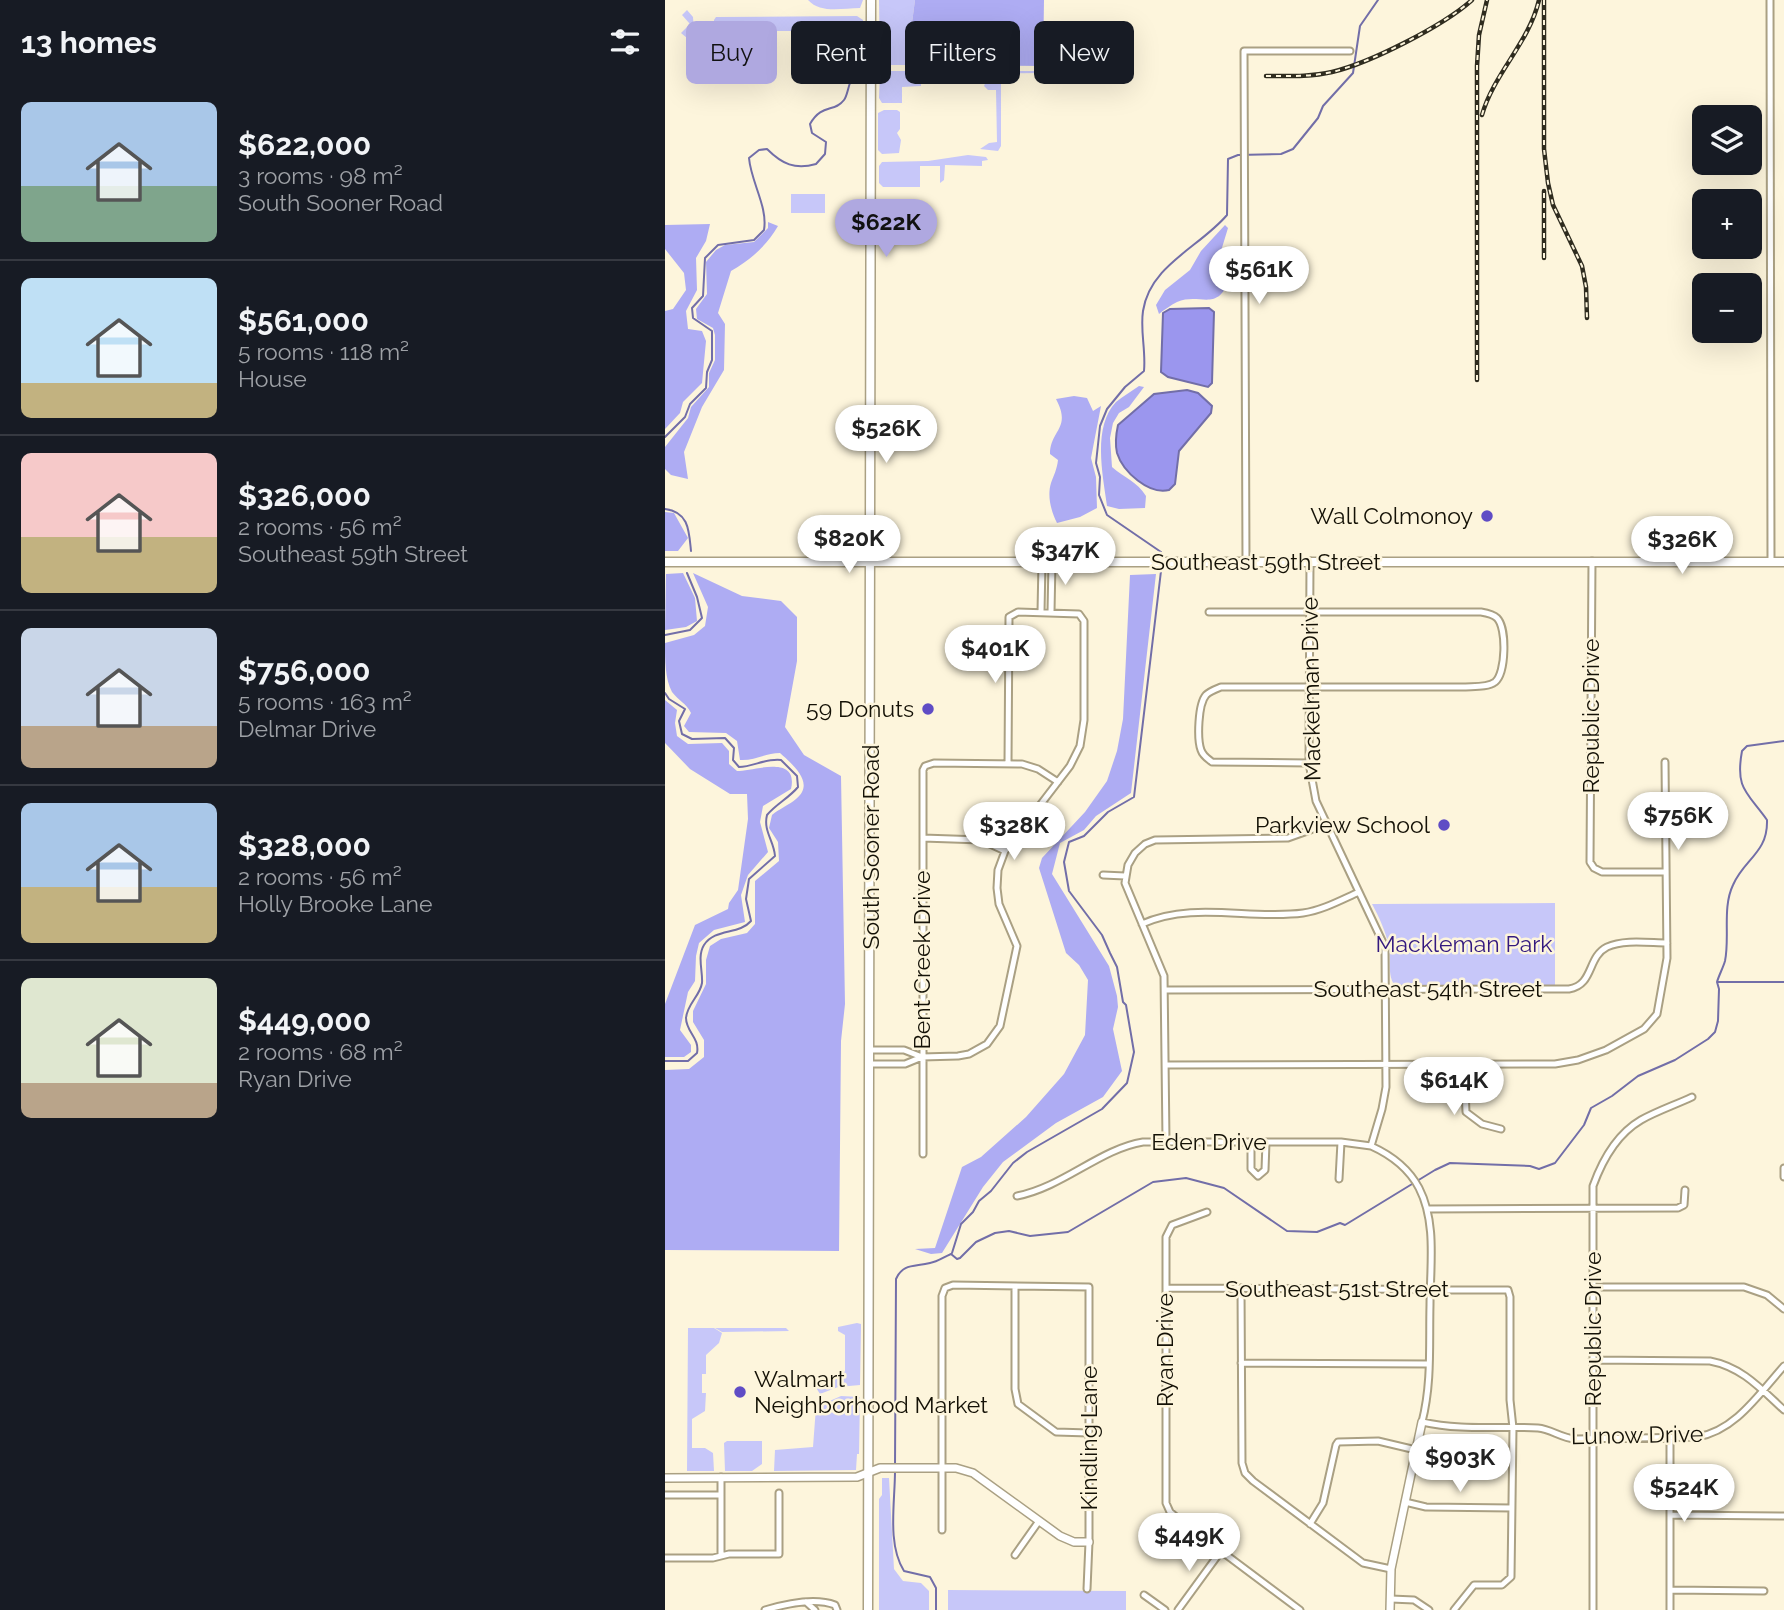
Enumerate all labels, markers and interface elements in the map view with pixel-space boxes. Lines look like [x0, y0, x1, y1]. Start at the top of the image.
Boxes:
chip: Buy [686, 21, 777, 84]
chip: Rent [791, 21, 891, 84]
chip: Filters [905, 21, 1020, 84]
chip: New [1034, 21, 1134, 84]
icon: filters [606, 23, 644, 61]
text: 13 homes [21, 25, 157, 60]
map controls [1692, 105, 1762, 343]
button: layers [1692, 105, 1762, 175]
text: $622,000 [238, 127, 371, 162]
icon: home [77, 130, 161, 214]
text: 3 rooms · 98 m² [238, 162, 403, 189]
text: South Sooner Road [238, 189, 443, 216]
button: + [1692, 189, 1762, 259]
pin: $622K [837, 200, 935, 259]
text: $622K [851, 208, 921, 235]
pin: $561K [1210, 246, 1308, 306]
text: $561K [1225, 255, 1293, 282]
button: − [1692, 273, 1762, 343]
text: $561,000 [238, 303, 369, 338]
icon: home [77, 306, 161, 390]
text: 5 rooms · 118 m² [238, 338, 409, 365]
text: House [238, 365, 307, 392]
pin: $526K [837, 406, 935, 465]
text: $526K [851, 414, 921, 441]
text: $326,000 [238, 478, 371, 513]
icon: home [77, 481, 161, 565]
place label: Wall Colmonoy [1310, 502, 1473, 529]
marker: Wall Colmonoy [1479, 508, 1495, 524]
text: 2 rooms · 56 m² [238, 513, 402, 540]
pin: $820K [800, 516, 898, 575]
pin: $326K [1633, 516, 1731, 576]
text: $820K [814, 524, 884, 551]
text: $326K [1647, 525, 1717, 552]
pin: $347K [1016, 528, 1114, 587]
text: $347K [1031, 536, 1099, 563]
text: Southeast 59th Street [238, 540, 468, 567]
street label: Southeast 59th Street [1151, 548, 1381, 575]
street label: Mackelman Drive [1295, 597, 1326, 781]
pin: $401K [946, 626, 1044, 685]
text: $401K [961, 634, 1029, 661]
street label: Republic Drive [1577, 639, 1604, 793]
text: $756,000 [238, 653, 371, 688]
icon: home [77, 656, 161, 740]
text: 5 rooms · 163 m² [238, 688, 412, 715]
place label: 59 Donuts [806, 695, 914, 722]
marker: 59 Donuts [920, 701, 936, 717]
text: Delmar Drive [238, 715, 376, 742]
street label: South Sooner Road [857, 744, 884, 950]
pin: $756K [1629, 792, 1727, 852]
text: $756K [1643, 801, 1713, 828]
pin: $328K [965, 802, 1063, 862]
text: $328K [979, 811, 1049, 838]
place label: Parkview School [1255, 811, 1431, 838]
marker: Parkview School [1436, 817, 1452, 833]
text: $328,000 [238, 828, 371, 863]
icon: home [77, 831, 161, 915]
text: 2 rooms · 56 m² [238, 863, 402, 890]
street label: Bent Creek Drive [908, 870, 935, 1050]
text: Holly Brooke Lane [238, 890, 432, 917]
park label: Mackleman Park [1375, 930, 1553, 957]
street label: Southeast 54th Street [1314, 975, 1543, 1002]
text: $449,000 [238, 1003, 371, 1038]
icon: home [77, 1006, 161, 1090]
text: 2 rooms · 68 m² [238, 1038, 403, 1065]
pin: $614K [1405, 1058, 1503, 1117]
text: Ryan Drive [238, 1065, 352, 1092]
text: $614K [1420, 1066, 1488, 1093]
street label: Eden Drive [1151, 1128, 1267, 1155]
street label: Republic Drive [1579, 1252, 1606, 1406]
street label: Southeast 51st Street [1225, 1275, 1449, 1302]
street label: Ryan Drive [1151, 1293, 1178, 1407]
place label: Walmart Neighborhood Market [754, 1365, 988, 1418]
street label: Kindling Lane [1075, 1365, 1102, 1511]
marker: Walmart Neighborhood Market [732, 1384, 748, 1400]
street label: Lunow Drive [1571, 1420, 1703, 1449]
pin: $903K [1411, 1434, 1509, 1494]
text: $903K [1425, 1443, 1495, 1470]
pin: $524K [1635, 1464, 1733, 1524]
text: $524K [1650, 1473, 1718, 1500]
pin: $449K [1140, 1514, 1238, 1573]
text: $449K [1154, 1522, 1224, 1549]

